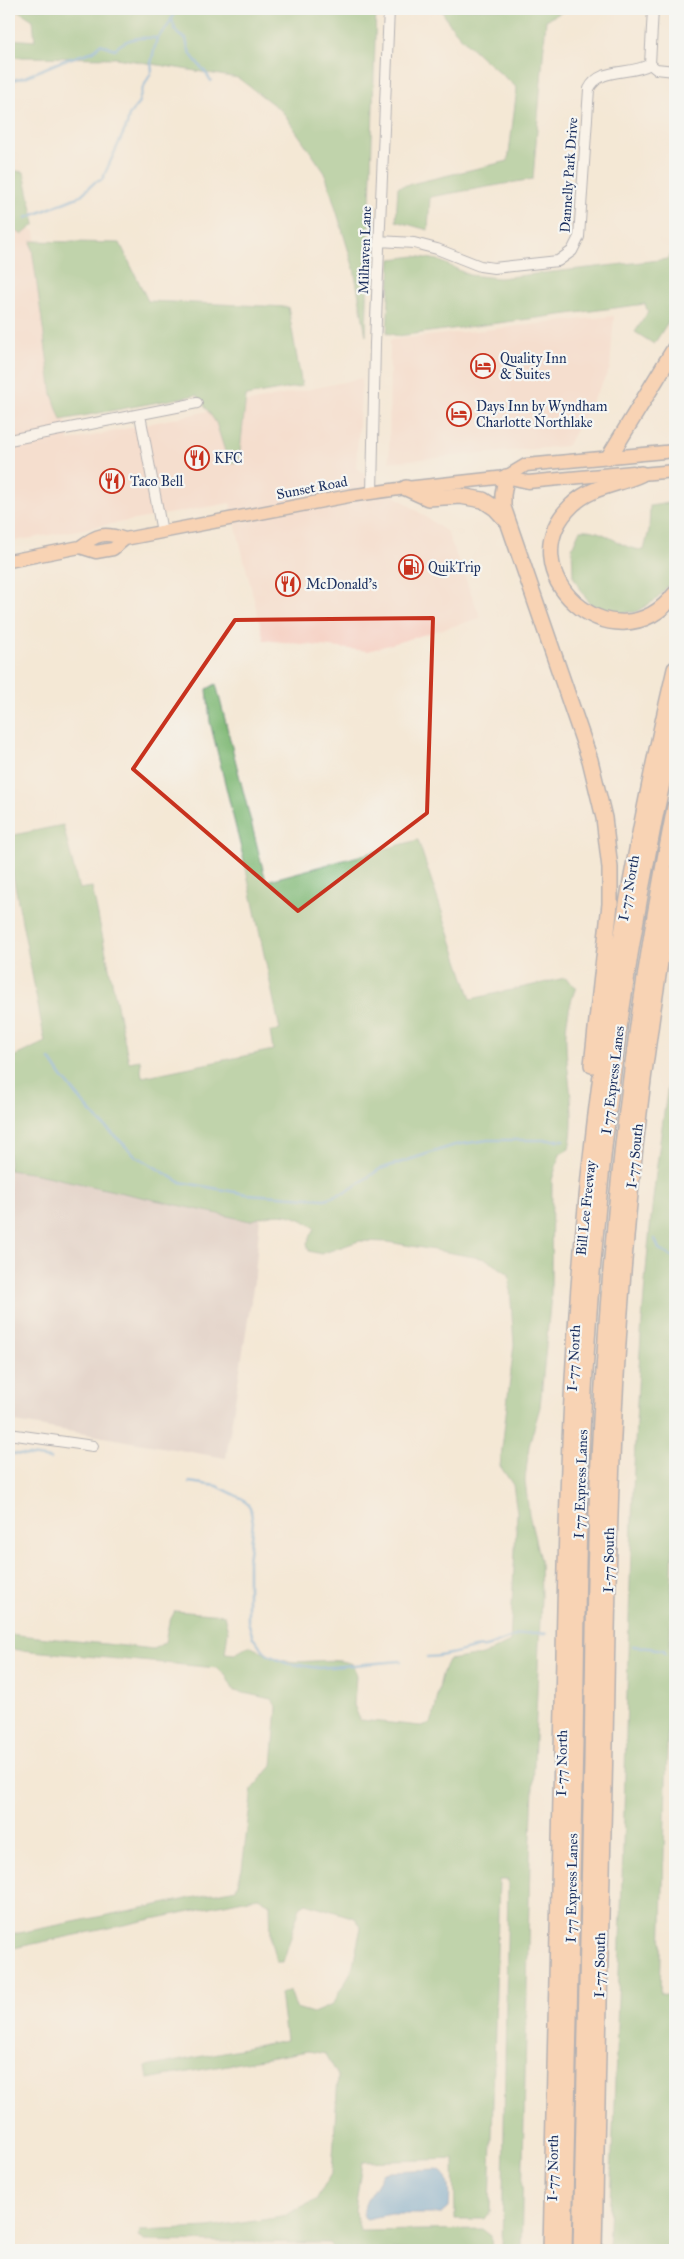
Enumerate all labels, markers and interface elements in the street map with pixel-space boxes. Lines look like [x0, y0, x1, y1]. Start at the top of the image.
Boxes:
street label: Dannelly Park Drive [556, 117, 582, 233]
street label: Milhaven Lane [355, 205, 375, 294]
place label: Quality Inn & Suites [500, 350, 567, 383]
hotel icon: Quality Inn & Suites [470, 353, 496, 379]
place label: Days Inn by Wyndham Charlotte Northlake [476, 398, 608, 431]
hotel icon: Days Inn by Wyndham Charlotte Northlake [446, 401, 472, 427]
restaurant icon: KFC [184, 445, 210, 471]
place label: KFC [214, 450, 243, 467]
restaurant icon: Taco Bell [99, 468, 125, 494]
place label: Taco Bell [130, 473, 184, 490]
street label: Sunset Road [275, 473, 349, 503]
fuel station icon: QuikTrip [398, 554, 424, 580]
place label: QuikTrip [428, 559, 481, 576]
restaurant icon: McDonald's [275, 571, 301, 597]
place label: McDonald's [306, 576, 377, 593]
street label: I-77 North [615, 854, 643, 922]
street label: I 77 Express Lanes [598, 1025, 628, 1135]
street label: I-77 South [623, 1123, 647, 1189]
street label: Bill Lee Freeway [573, 1159, 600, 1256]
street label: I-77 North [564, 1324, 584, 1392]
street label: I 77 Express Lanes [571, 1429, 591, 1539]
street label: I-77 South [600, 1527, 618, 1593]
street label: I-77 North [553, 1729, 571, 1796]
street label: I 77 Express Lanes [563, 1833, 581, 1943]
street label: I-77 South [591, 1932, 609, 1998]
street label: I-77 North [544, 2134, 562, 2201]

